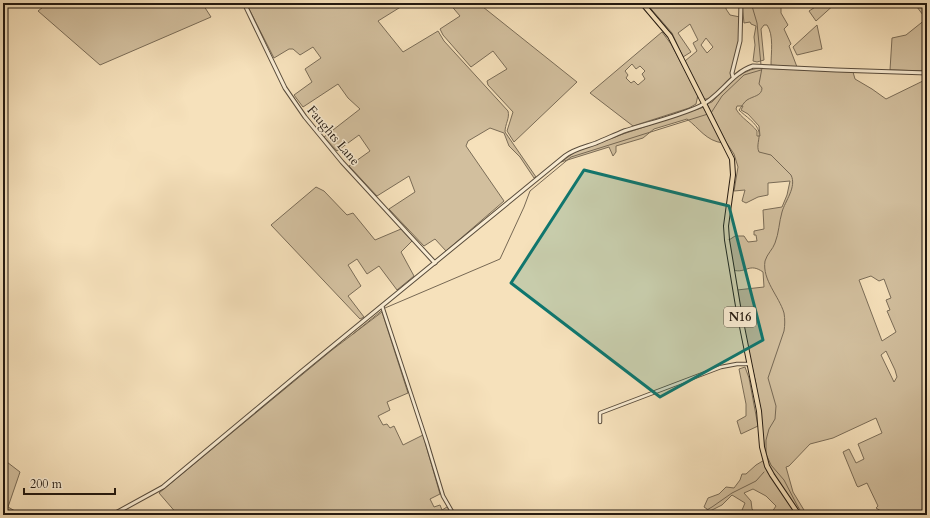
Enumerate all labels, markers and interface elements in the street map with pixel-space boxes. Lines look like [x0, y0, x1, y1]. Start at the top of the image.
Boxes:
street label: Faughts Lane [303, 102, 364, 170]
road number: N16 [724, 307, 756, 327]
scale bar [24, 470, 115, 496]
text: 200 m [30, 476, 63, 492]

